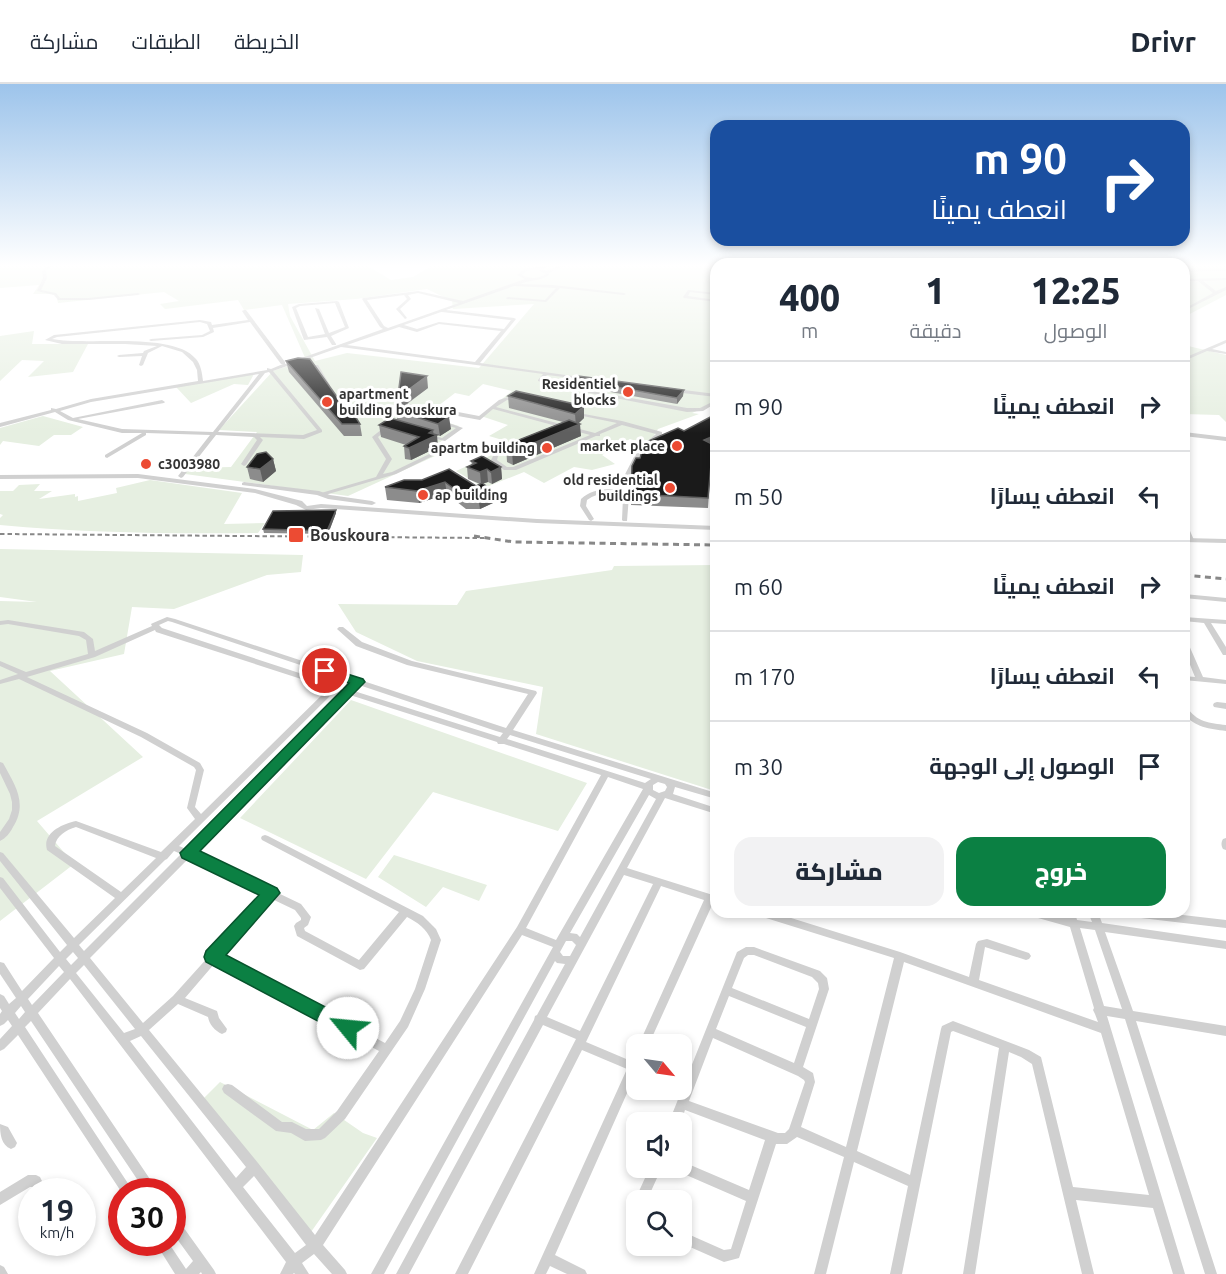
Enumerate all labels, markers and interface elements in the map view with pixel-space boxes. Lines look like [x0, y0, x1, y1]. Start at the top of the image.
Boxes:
text: Drivr [1130, 26, 1196, 57]
text: مشاركة [30, 29, 99, 53]
text: الطبقات [132, 29, 201, 53]
text: الخريطة [234, 29, 300, 53]
text: 90 m [973, 135, 1067, 182]
icon: right [1088, 144, 1166, 222]
text: انعطف يمينًا [931, 194, 1067, 224]
text: 1 [925, 270, 946, 311]
text: 12:25 [1031, 270, 1121, 311]
text: 400 [779, 277, 840, 318]
text: m [801, 319, 818, 342]
text: دقيقة [909, 319, 961, 342]
text: الوصول [1044, 319, 1108, 342]
place label: Residentiel blocks [542, 376, 616, 408]
marker: Residentiel blocks [621, 385, 635, 399]
place label: apartment building bouskura [339, 386, 457, 418]
icon: right [1133, 390, 1166, 423]
text: انعطف يمينًا [993, 393, 1115, 418]
text: 90 m [734, 394, 783, 419]
marker: apartment building bouskura [320, 395, 334, 409]
place label: market place [580, 438, 665, 454]
marker: market place [670, 439, 684, 453]
place label: apartm building [431, 440, 535, 456]
marker: apartm building [540, 441, 554, 455]
place label: c3003980 [158, 456, 220, 472]
marker: c3003980 [139, 457, 153, 471]
place label: old residential buildings [563, 472, 658, 504]
icon: left [1133, 480, 1166, 513]
marker: old residential buildings [663, 481, 677, 495]
text: انعطف يسارًا [990, 483, 1115, 508]
text: 50 m [734, 484, 783, 509]
place label: ap building [435, 487, 508, 503]
marker: ap building [416, 488, 430, 502]
marker: Bouskoura [287, 526, 305, 544]
place label: Bouskoura [310, 526, 390, 544]
icon: right [1133, 570, 1166, 603]
text: انعطف يمينًا [993, 573, 1115, 598]
text: 60 m [734, 574, 783, 599]
pin [299, 645, 350, 696]
icon: arrive [308, 654, 341, 687]
icon: left [1133, 660, 1166, 693]
text: انعطف يسارًا [990, 663, 1115, 688]
text: 170 m [734, 664, 795, 689]
icon: arrive [1133, 750, 1166, 783]
text: الوصول إلى الوجهة [929, 753, 1115, 778]
text: 30 m [734, 754, 783, 779]
button: مشاركة [734, 837, 944, 906]
button: خروج [956, 837, 1166, 906]
position arrow [316, 996, 380, 1060]
north arrow [626, 1034, 692, 1100]
map controls [626, 1034, 692, 1256]
button: sound [626, 1112, 692, 1178]
speed limit sign: 30 [108, 1178, 186, 1256]
button: search [626, 1190, 692, 1256]
text: 19 [40, 1193, 74, 1227]
text: km/h [40, 1224, 74, 1241]

